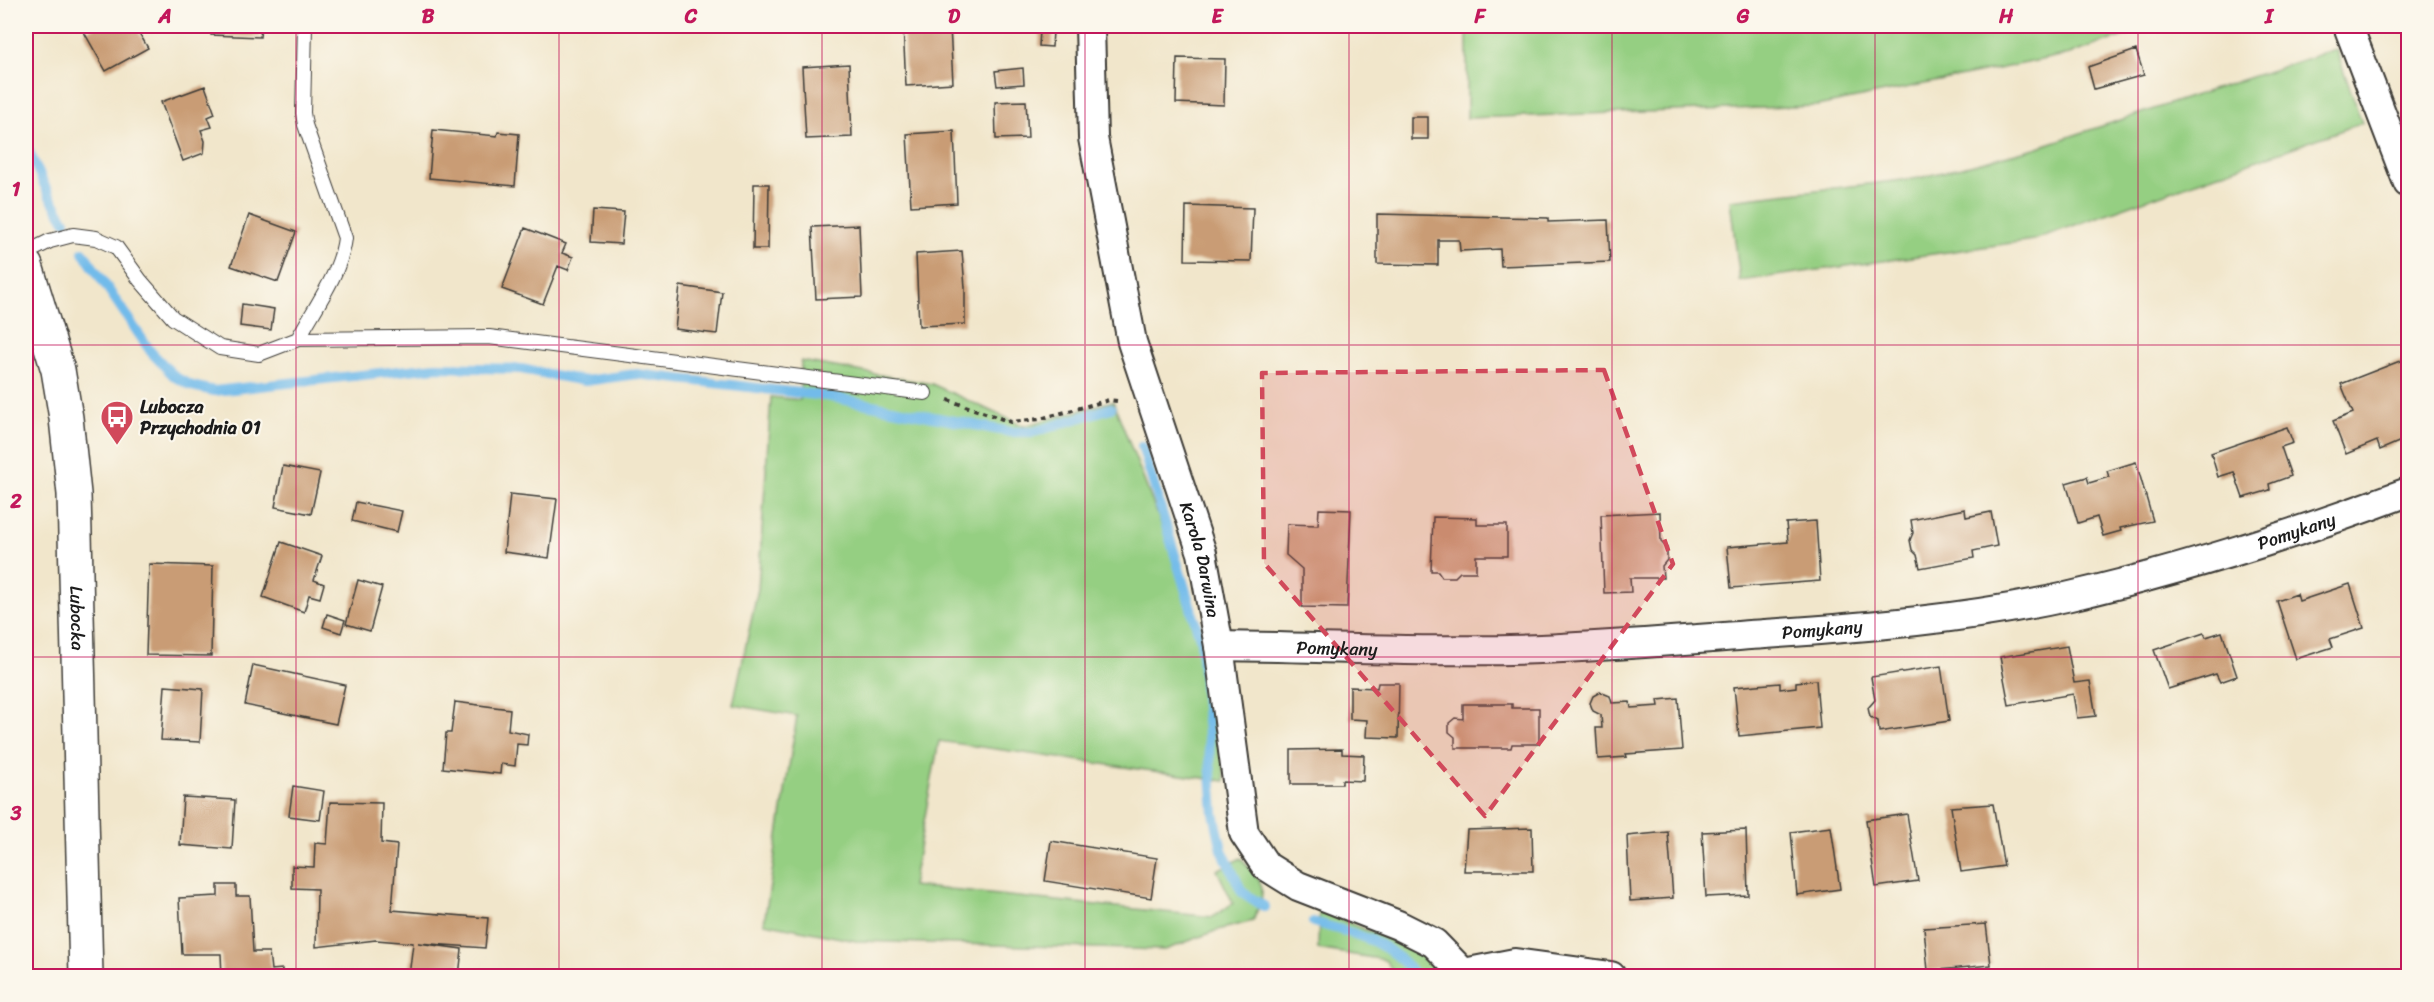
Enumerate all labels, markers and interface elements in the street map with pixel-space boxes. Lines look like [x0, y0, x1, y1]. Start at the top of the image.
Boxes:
text: A [157, 0, 172, 34]
text: B [422, 0, 435, 34]
text: C [684, 0, 698, 34]
text: D [948, 0, 961, 34]
text: E [1211, 0, 1224, 34]
text: F [1474, 0, 1487, 34]
text: G [1736, 0, 1750, 34]
text: H [1998, 0, 2014, 34]
text: I [2264, 0, 2275, 34]
text: 1 [12, 172, 21, 207]
place label: Lubocza Przychodnia 01 [140, 391, 261, 444]
bus stop icon: Lubocza Przychodnia 01 [99, 399, 135, 446]
text: 2 [9, 484, 22, 519]
street label: Karola Darwina [1170, 497, 1229, 620]
street label: Pomykany [2253, 503, 2341, 559]
street label: Lubocka [60, 585, 94, 651]
street label: Pomykany [1781, 610, 1865, 649]
street label: Pomykany [1296, 631, 1378, 665]
text: 3 [10, 796, 22, 831]

